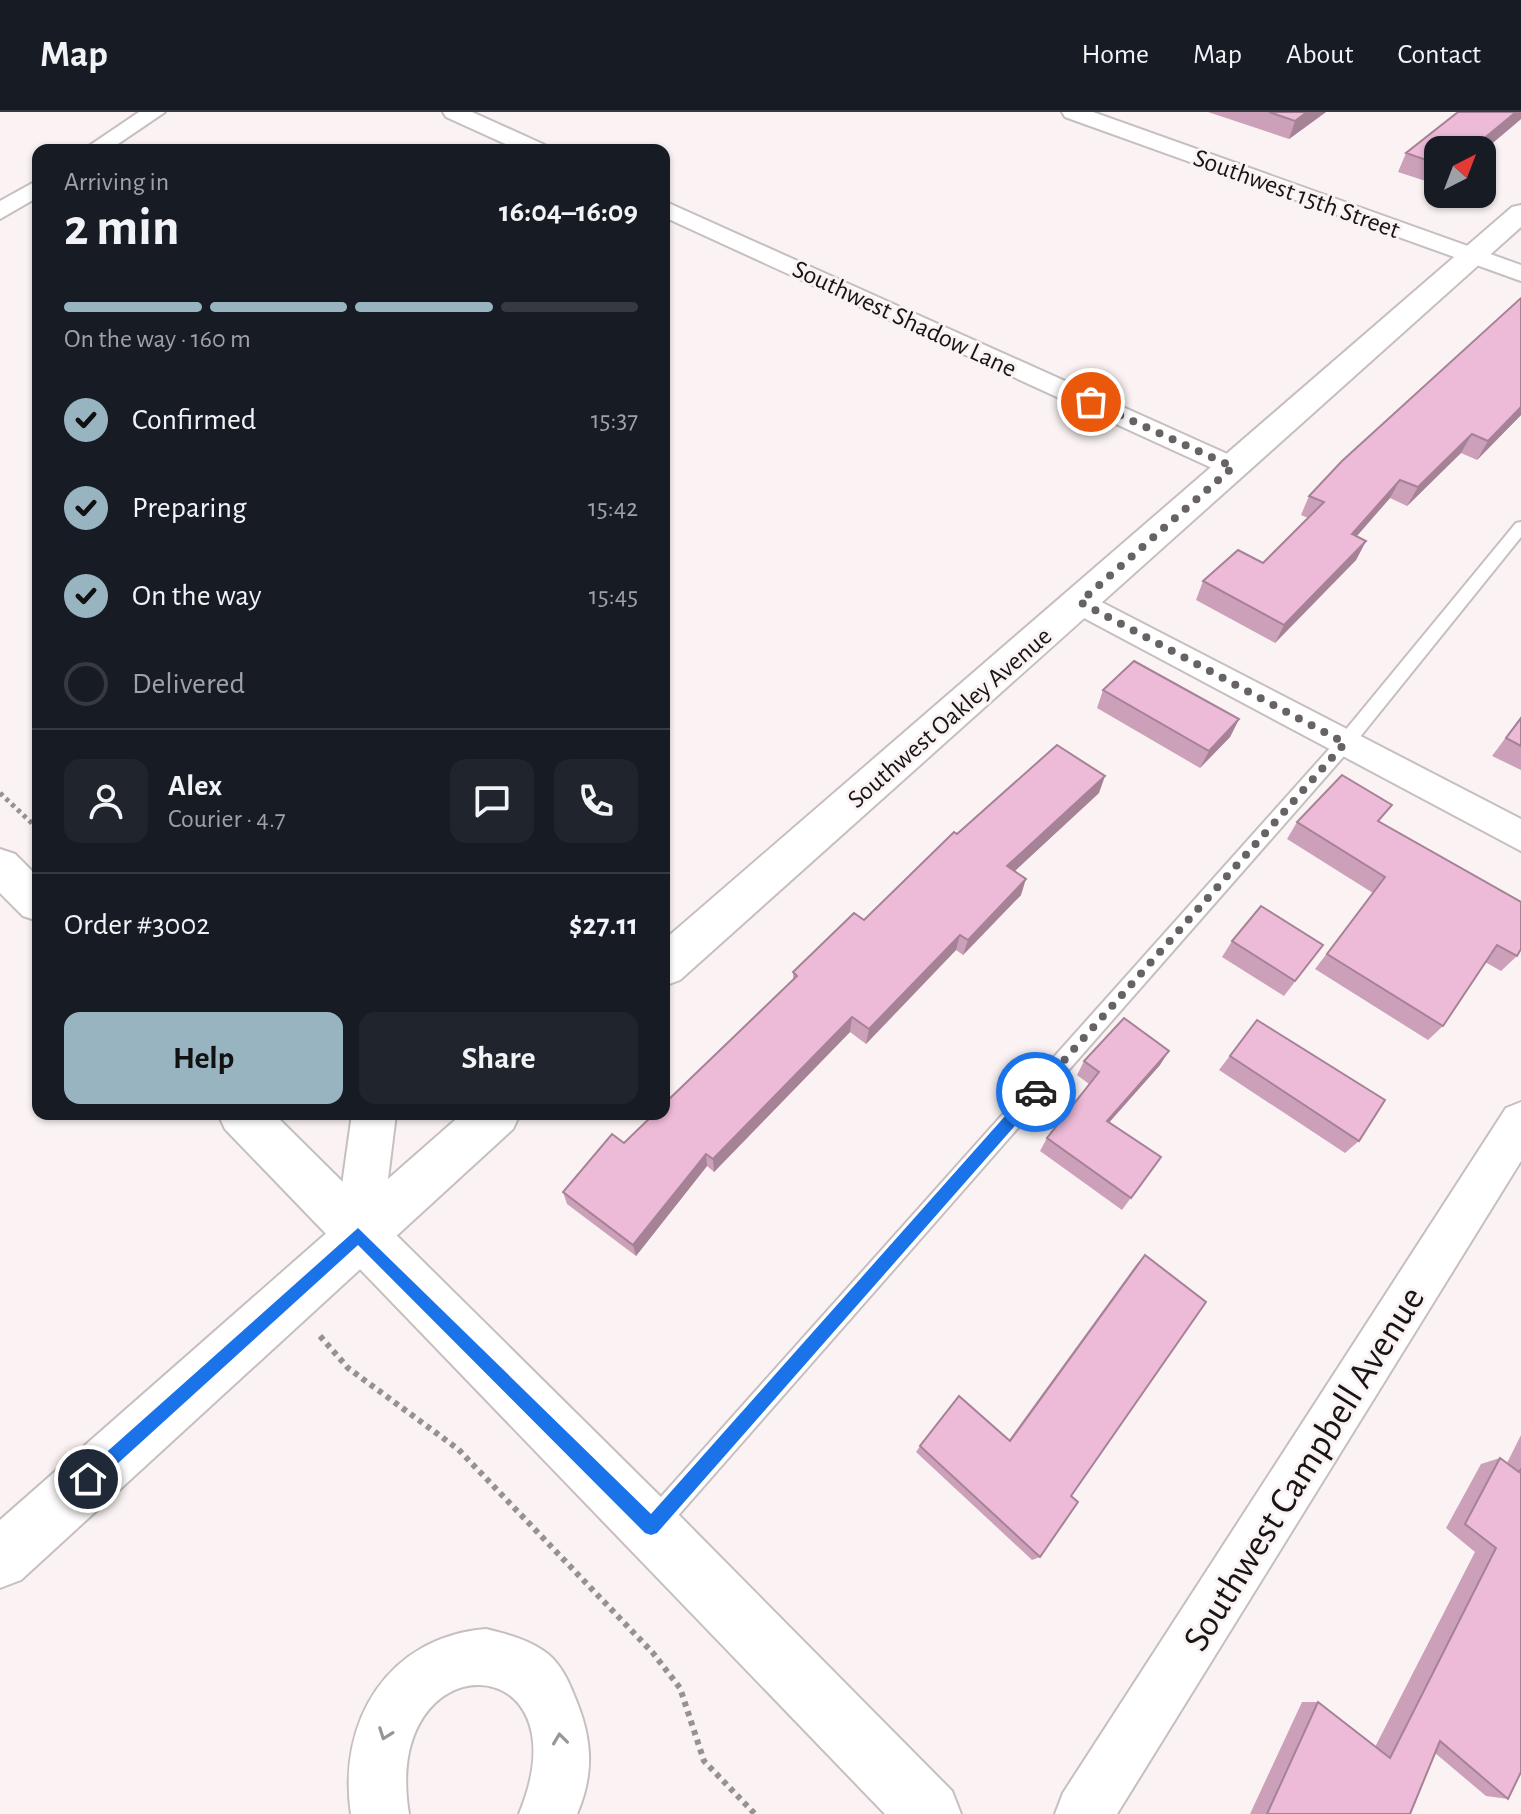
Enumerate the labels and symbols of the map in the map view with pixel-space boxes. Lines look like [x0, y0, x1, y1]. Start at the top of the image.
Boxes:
north arrow [1424, 136, 1496, 208]
street label: Southwest 15th Street [1190, 145, 1403, 243]
street label: Southwest Shadow Lane [789, 256, 1020, 382]
pin [1057, 368, 1125, 436]
street label: Southwest Oakley Avenue [843, 623, 1056, 813]
courier [996, 1052, 1076, 1132]
street label: Southwest Campbell Avenue [1177, 1280, 1432, 1658]
pin [54, 1445, 122, 1513]
one-way arrow [378, 1727, 395, 1741]
one-way arrow [552, 1732, 569, 1745]

